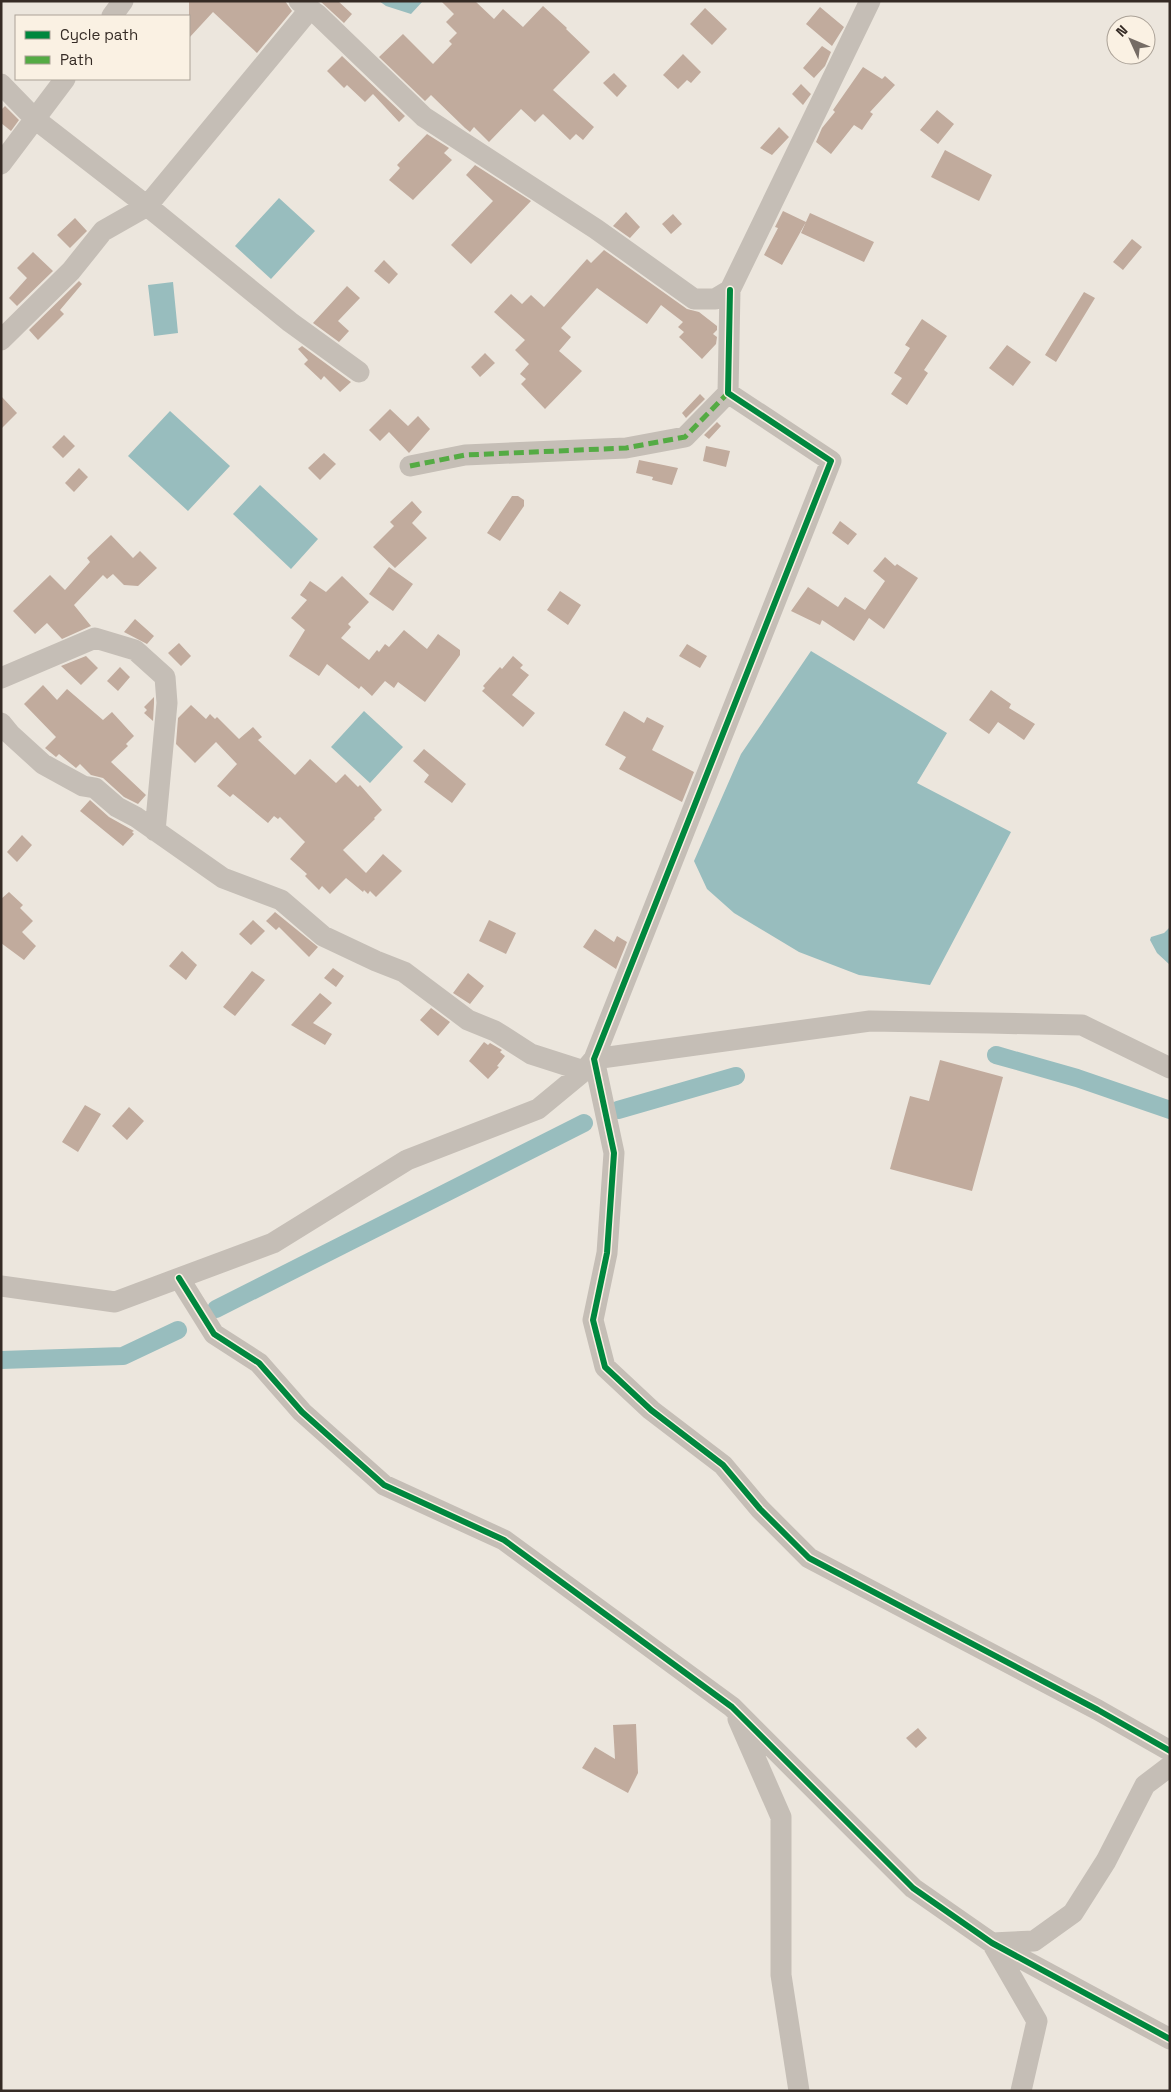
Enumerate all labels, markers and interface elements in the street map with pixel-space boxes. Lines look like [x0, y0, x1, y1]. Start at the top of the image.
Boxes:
legend [15, 15, 190, 80]
north arrow [1106, 15, 1156, 65]
text: N [1112, 21, 1131, 41]
text: Cycle path [60, 25, 138, 44]
text: Path [60, 50, 93, 69]

